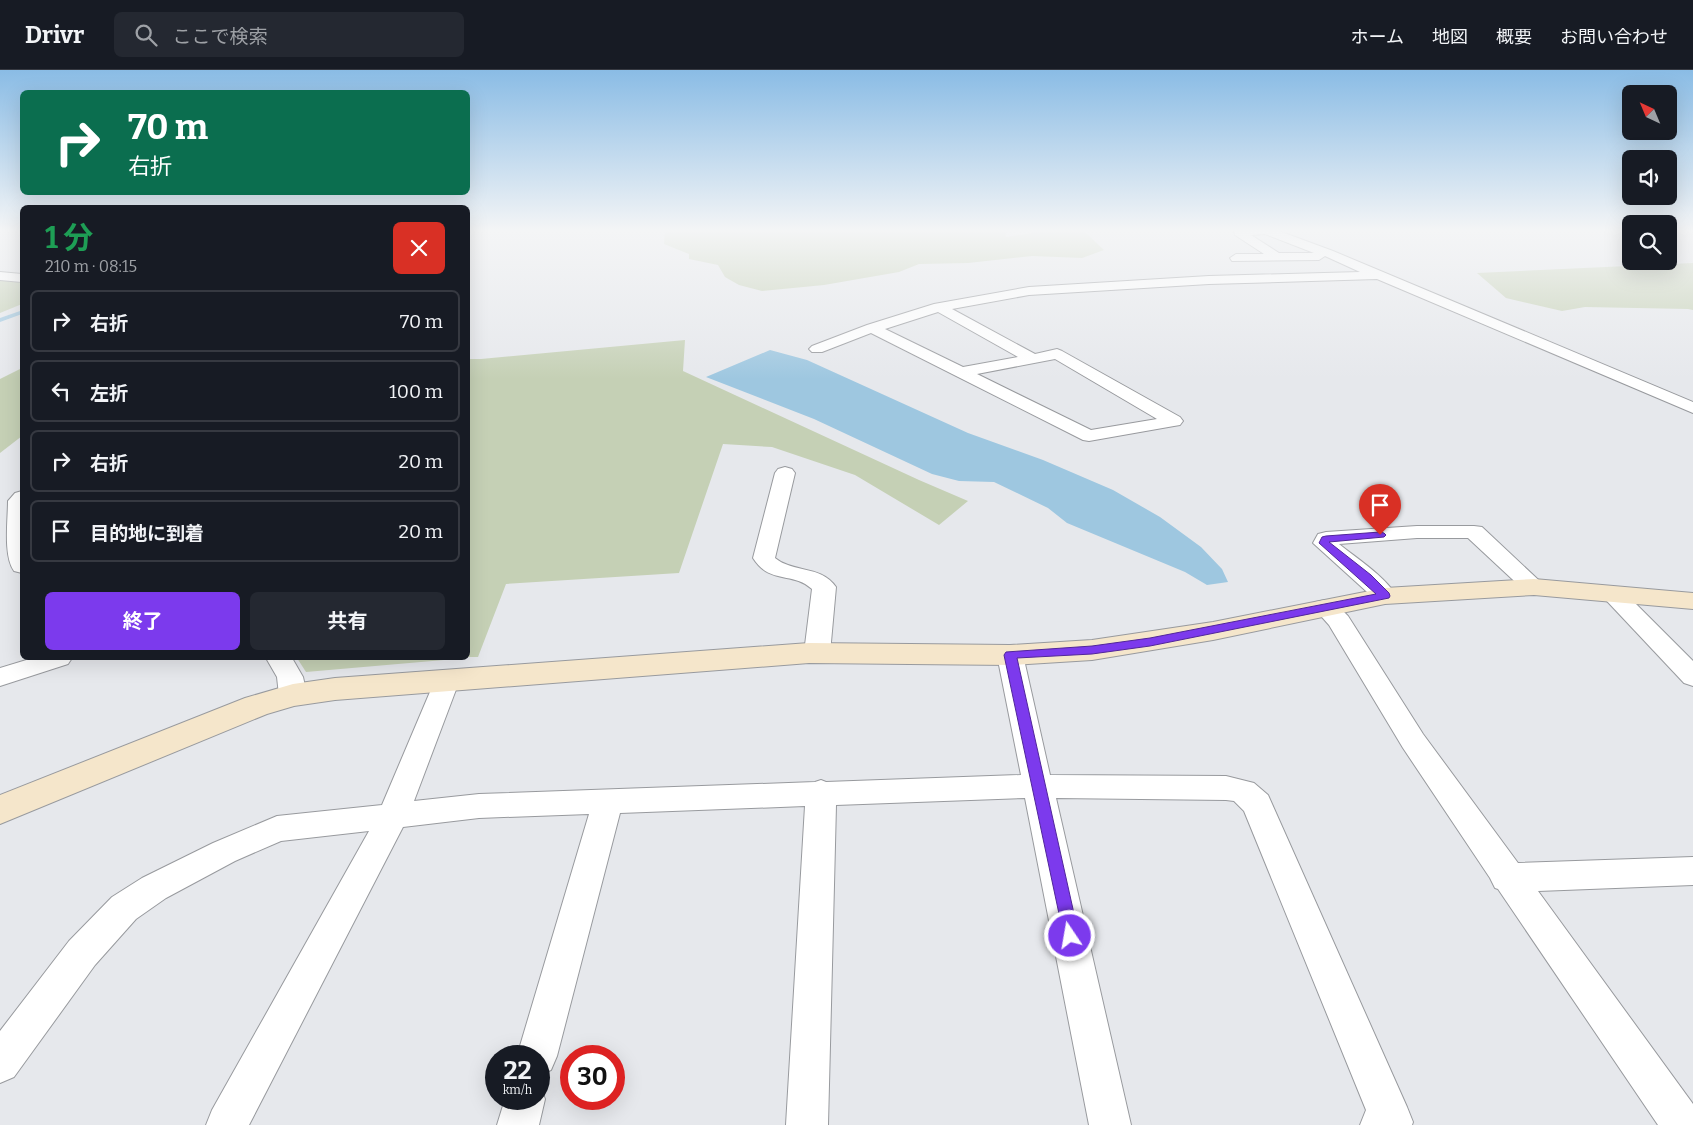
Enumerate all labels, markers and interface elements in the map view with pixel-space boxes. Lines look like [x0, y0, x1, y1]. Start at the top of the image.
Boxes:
search box [114, 12, 464, 57]
text: Drivr [25, 21, 84, 49]
icon: search [132, 21, 160, 49]
text: ここで検索 [172, 25, 267, 48]
text: ホーム [1351, 26, 1404, 48]
text: 地図 [1432, 26, 1468, 48]
text: 概要 [1496, 26, 1532, 48]
text: お問い合わせ [1560, 26, 1668, 48]
north arrow [1622, 85, 1678, 140]
map controls [1622, 85, 1677, 270]
text: 70 m [128, 106, 208, 148]
icon: right [45, 110, 110, 175]
button: sound [1622, 150, 1677, 205]
text: 右折 [128, 153, 172, 180]
button: search [1622, 215, 1677, 270]
text: 1 分 [45, 220, 93, 256]
button: close [393, 222, 445, 274]
text: 210 m · 08:15 [45, 257, 137, 276]
icon: right [47, 307, 75, 335]
text: 70 m [400, 310, 443, 333]
text: 右折 [90, 312, 128, 335]
icon: left [47, 377, 75, 405]
text: 100 m [389, 380, 443, 403]
text: 左折 [90, 382, 128, 405]
icon: right [47, 447, 75, 475]
text: 20 m [399, 450, 443, 473]
text: 右折 [90, 452, 128, 475]
pin [1359, 484, 1401, 535]
icon: arrive [1366, 491, 1394, 519]
icon: arrive [47, 517, 75, 545]
text: 20 m [399, 520, 443, 543]
text: 目的地に到着 [90, 522, 204, 545]
button: 終了 [45, 592, 240, 650]
button: 共有 [250, 592, 445, 650]
position arrow [1043, 909, 1095, 961]
speed limit sign: 30 [560, 1045, 625, 1110]
text: 22 [503, 1056, 532, 1086]
text: km/h [503, 1083, 532, 1097]

